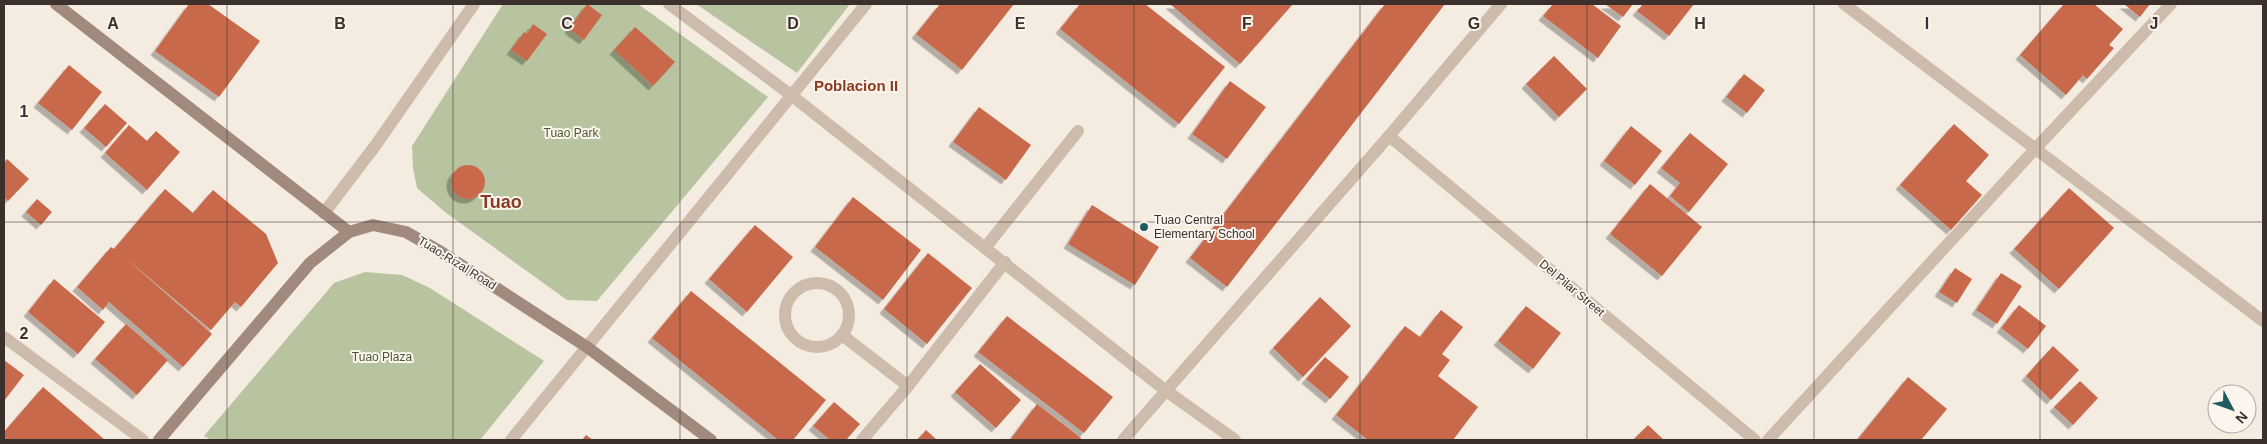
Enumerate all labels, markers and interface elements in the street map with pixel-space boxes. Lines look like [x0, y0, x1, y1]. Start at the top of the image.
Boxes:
text: A [107, 15, 119, 32]
text: B [334, 15, 346, 32]
text: C [561, 15, 573, 32]
text: D [787, 15, 799, 32]
text: E [1015, 15, 1026, 32]
text: F [1242, 15, 1252, 32]
text: G [1468, 15, 1480, 32]
text: H [1694, 15, 1706, 32]
text: I [1925, 15, 1929, 32]
text: J [2150, 15, 2158, 32]
district label: Poblacion II [814, 77, 898, 94]
text: 1 [20, 103, 29, 120]
park label: Tuao Park [544, 126, 599, 140]
district label: Tuao [480, 192, 522, 212]
place label: Tuao Central Elementary School [1154, 213, 1255, 241]
marker: Tuao Central Elementary School [1138, 221, 1150, 233]
street label: Tuao-Rizal Road [415, 233, 499, 293]
street label: Del Pilar Street [1537, 257, 1608, 320]
text: 2 [20, 325, 29, 342]
park label: Tuao Plaza [352, 350, 412, 364]
north arrow [2207, 384, 2257, 434]
text: N [2232, 408, 2251, 427]

